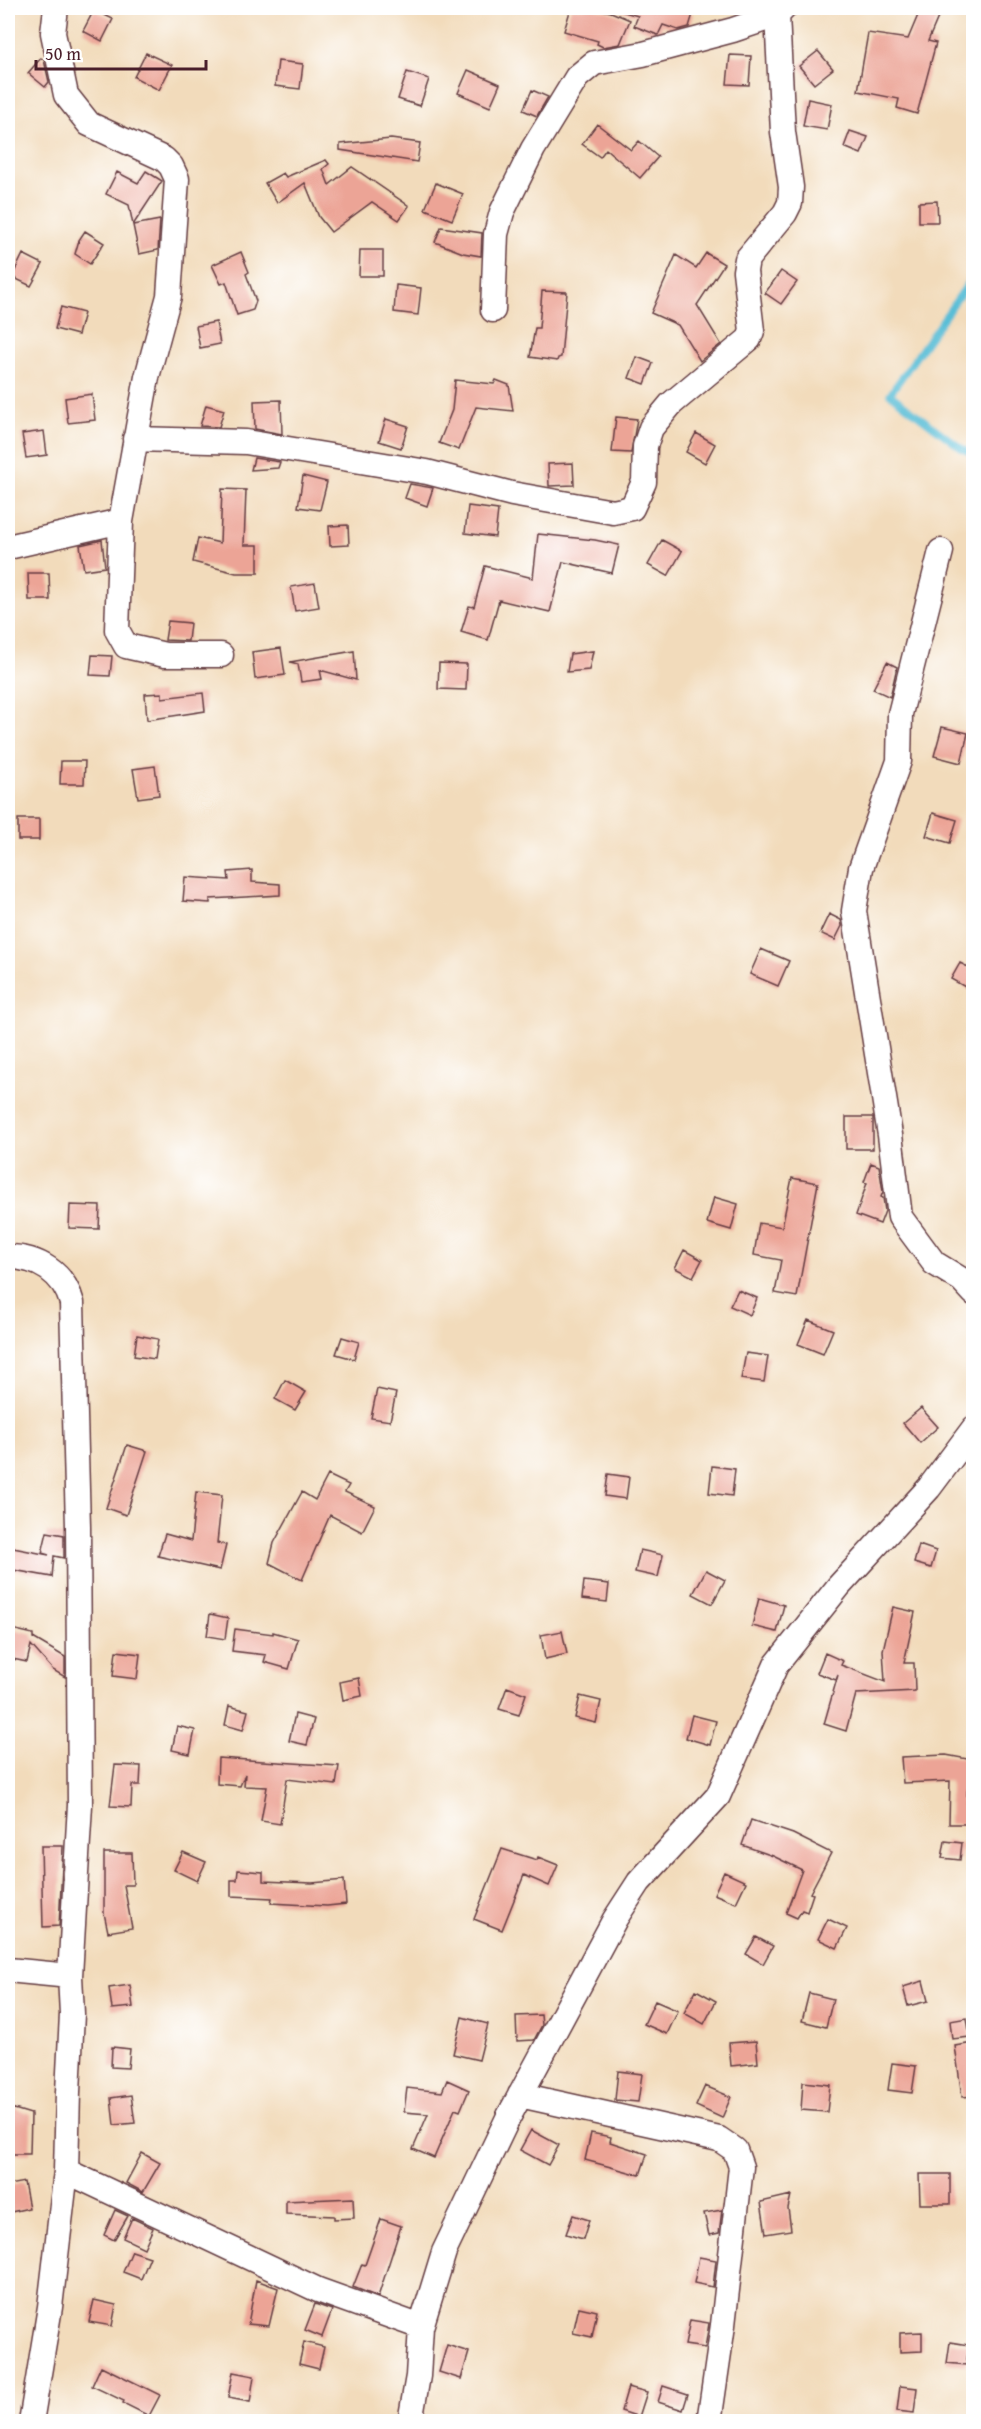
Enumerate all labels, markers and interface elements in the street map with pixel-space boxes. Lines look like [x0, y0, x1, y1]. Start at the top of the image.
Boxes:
scale bar [36, 33, 206, 71]
text: 50 m [45, 40, 81, 67]

